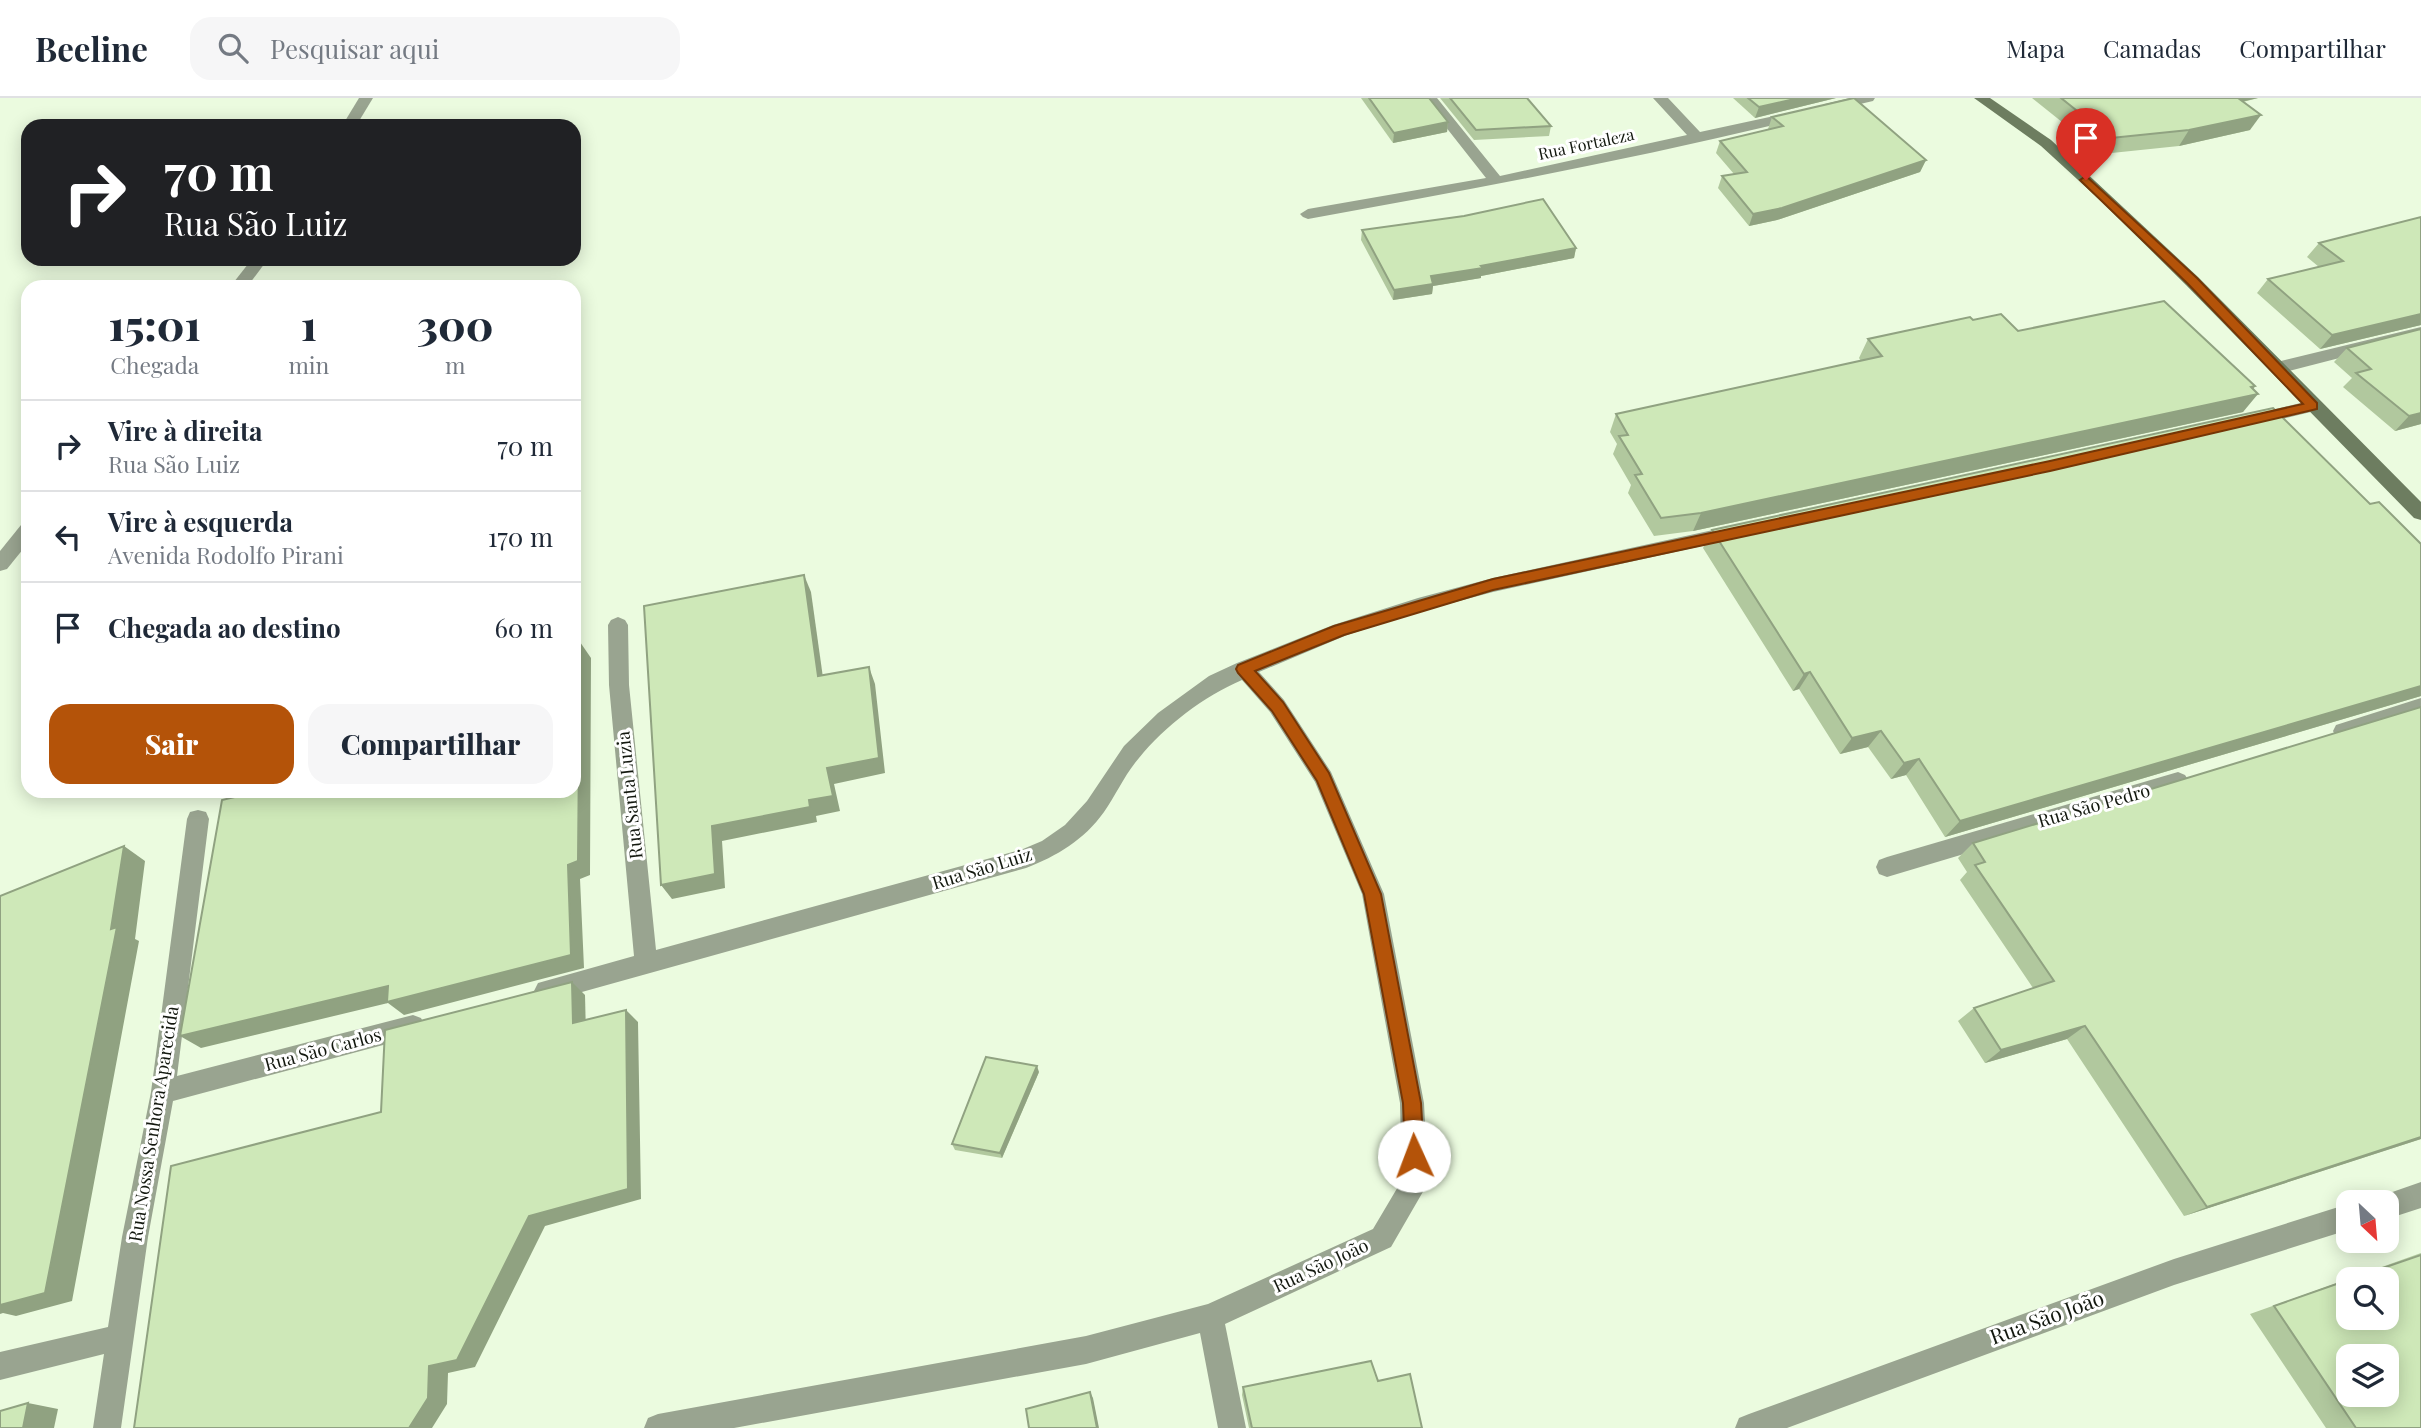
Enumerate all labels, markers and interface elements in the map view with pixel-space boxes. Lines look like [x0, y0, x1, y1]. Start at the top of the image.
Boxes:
search box [190, 17, 680, 80]
text: Beeline [35, 26, 148, 70]
icon: search [214, 29, 252, 67]
text: Pesquisar aqui [270, 31, 439, 66]
text: Mapa [2006, 32, 2065, 64]
text: Camadas [2103, 32, 2201, 64]
text: Compartilhar [2239, 32, 2386, 64]
pin [2056, 108, 2116, 180]
icon: arrive [2067, 119, 2105, 157]
street label: Rua Fortaleza [1536, 123, 1636, 164]
text: 70 m [164, 138, 274, 203]
icon: right [49, 147, 140, 238]
text: Rua São Luiz [164, 201, 348, 244]
text: 15:01 [109, 296, 201, 352]
text: 1 [301, 296, 317, 352]
text: 300 [417, 296, 493, 352]
text: Chegada [110, 349, 199, 380]
text: min [288, 349, 329, 380]
text: m [445, 349, 465, 380]
text: Vire à direita [108, 413, 263, 448]
icon: right [49, 427, 87, 465]
text: 70 m [497, 428, 553, 463]
text: Rua São Luiz [108, 448, 240, 479]
text: Vire à esquerda [108, 504, 293, 539]
icon: left [49, 518, 87, 556]
text: 170 m [488, 519, 553, 554]
text: Avenida Rodolfo Pirani [108, 539, 344, 570]
icon: arrive [49, 609, 87, 647]
text: Chegada ao destino [108, 610, 341, 645]
text: 60 m [494, 610, 553, 645]
button: Sair [49, 704, 294, 784]
button: Compartilhar [308, 704, 553, 784]
street label: Rua Santa Luzia [610, 730, 648, 860]
street label: Rua São Pedro [2035, 778, 2153, 833]
street label: Rua São Luiz [929, 841, 1035, 895]
street label: Rua Nossa Senhora Aparecida [123, 1004, 184, 1244]
street label: Rua São Carlos [262, 1022, 384, 1076]
position arrow [1377, 1119, 1451, 1193]
north arrow [2336, 1190, 2399, 1253]
map controls [2336, 1190, 2399, 1407]
street label: Rua São João [1269, 1232, 1372, 1298]
button: search [2336, 1267, 2399, 1330]
street label: Rua São João [1985, 1282, 2107, 1350]
button: layers [2336, 1344, 2399, 1407]

